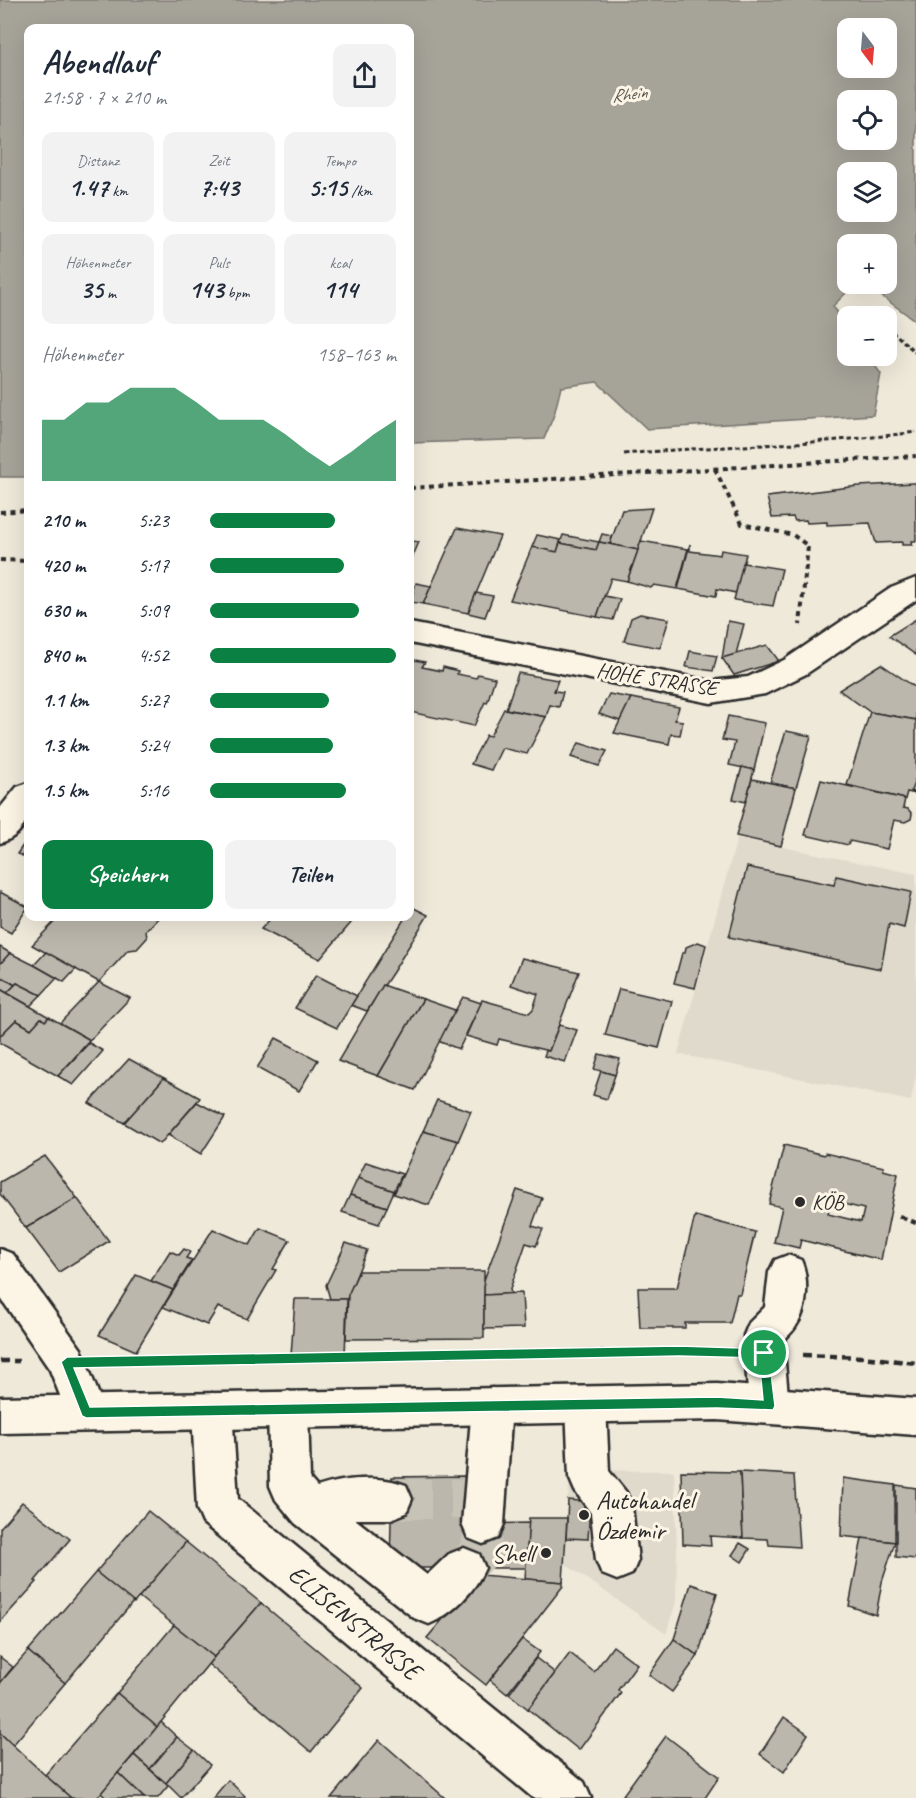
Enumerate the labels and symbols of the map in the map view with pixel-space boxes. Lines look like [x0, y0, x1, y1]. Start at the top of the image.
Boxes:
north arrow [837, 18, 897, 78]
water label: Rhein [610, 81, 650, 107]
street label: HOHE STRASSE [595, 657, 722, 702]
place label: KÖB [812, 1189, 846, 1215]
marker: KÖB [793, 1195, 807, 1209]
pin [738, 1327, 789, 1378]
place label: Autohandel Özdemir [596, 1484, 698, 1547]
marker: Autohandel Özdemir [577, 1508, 591, 1522]
place label: Shell [492, 1537, 539, 1570]
marker: Shell [539, 1546, 553, 1560]
street label: ELISENSTRASSE [282, 1557, 431, 1690]

